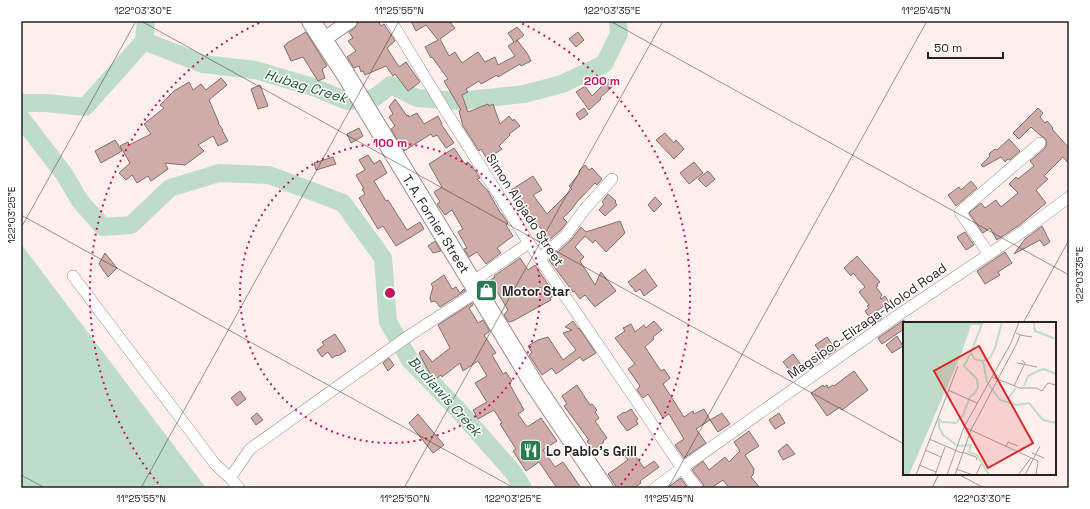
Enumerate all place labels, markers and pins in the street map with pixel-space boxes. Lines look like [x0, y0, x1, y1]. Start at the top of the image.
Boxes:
shop icon: Motor Star [474, 278, 500, 304]
place label: Motor Star [502, 283, 570, 300]
centre of rings [383, 286, 397, 300]
restaurant icon: Lo Pablo's Grill [518, 438, 544, 464]
place label: Lo Pablo's Grill [546, 443, 637, 460]

